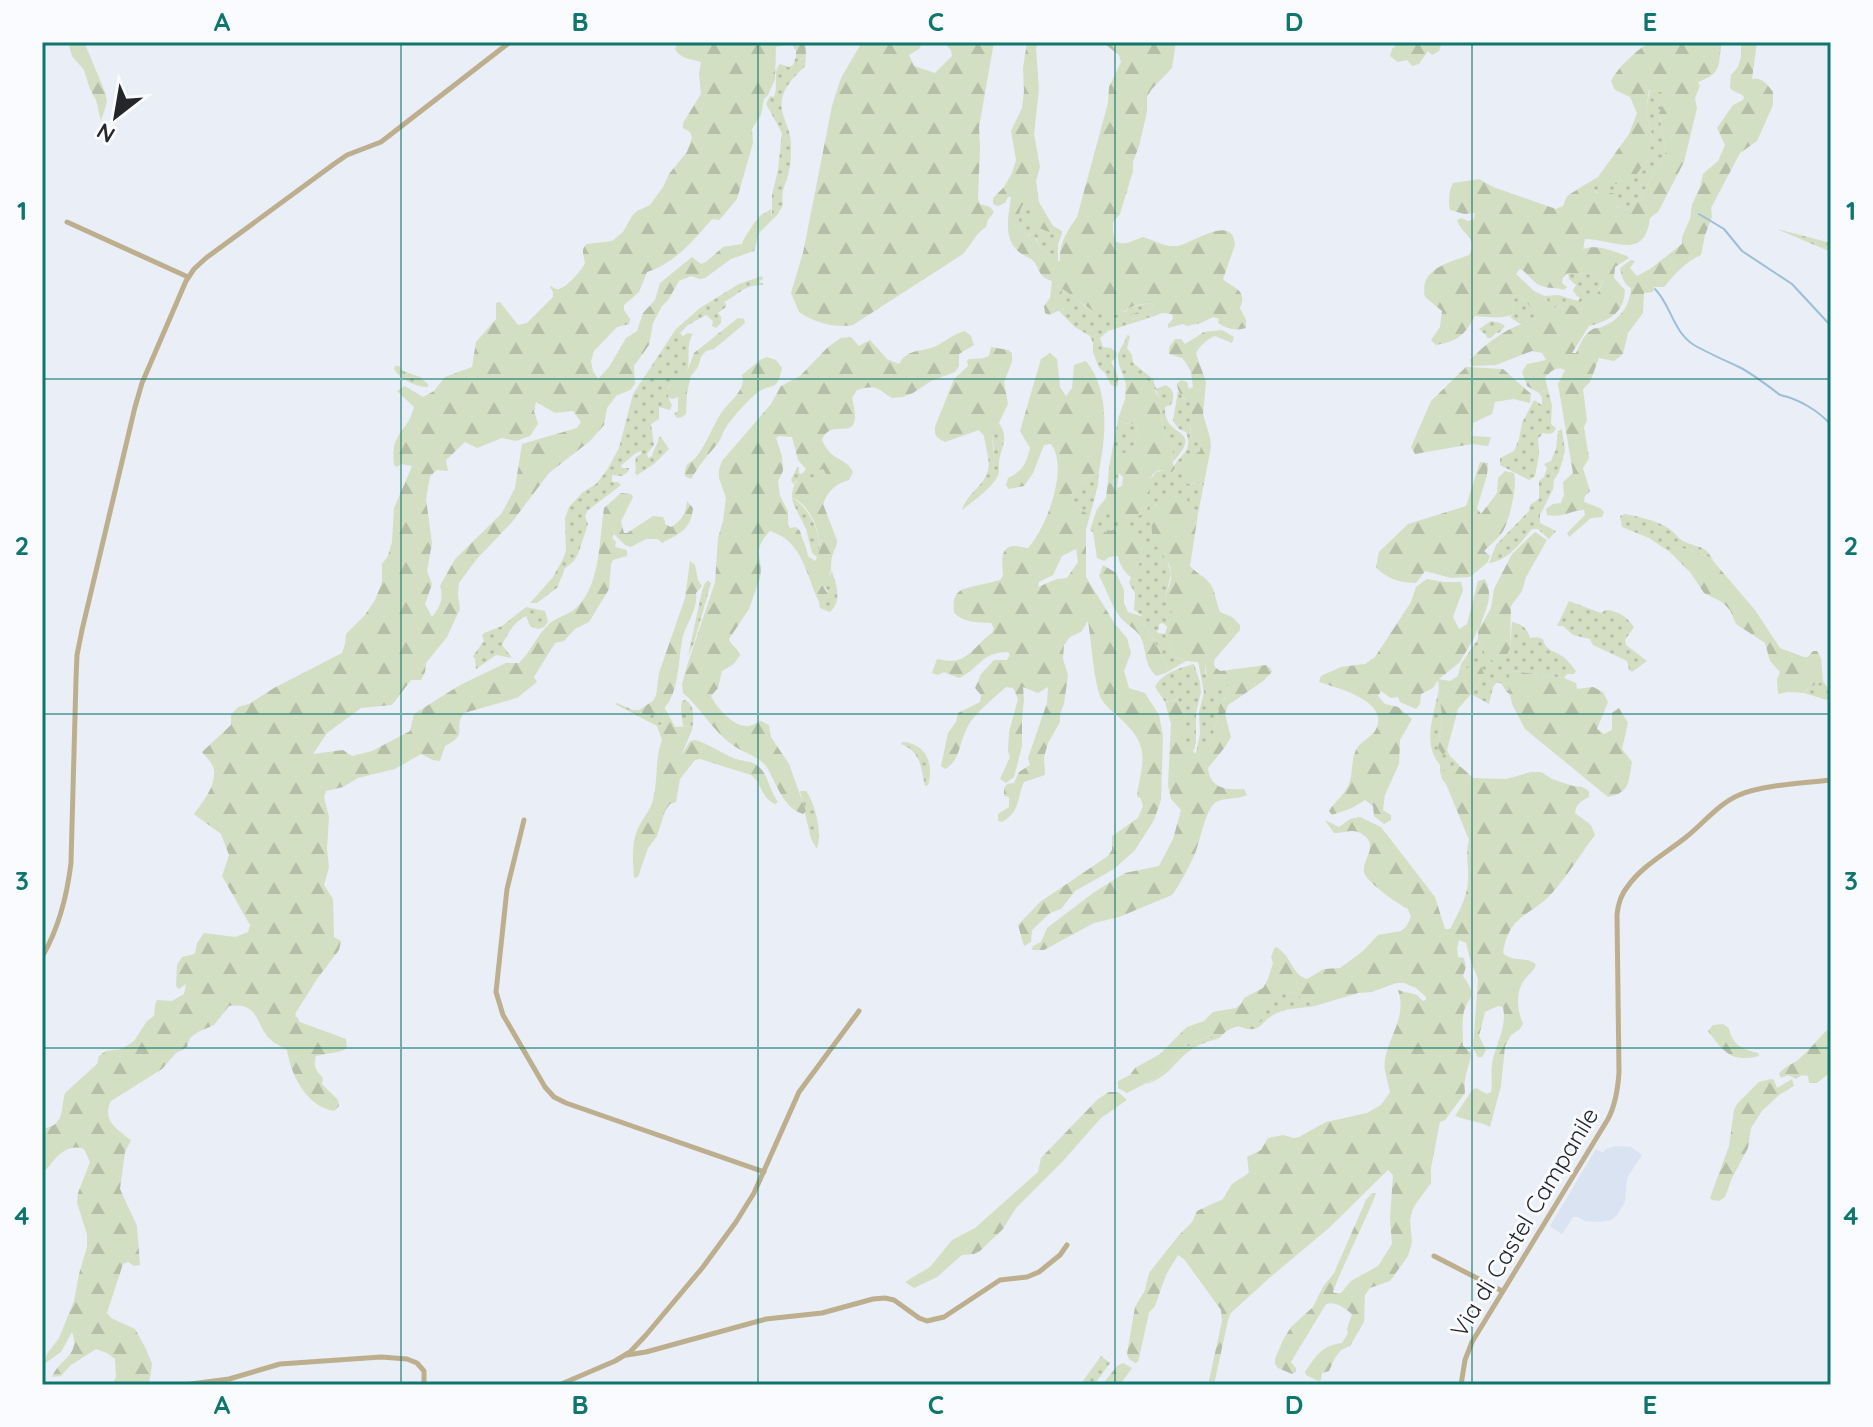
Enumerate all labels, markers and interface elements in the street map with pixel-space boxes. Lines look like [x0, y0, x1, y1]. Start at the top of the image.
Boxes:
text: A [214, 5, 231, 38]
text: B [571, 5, 589, 38]
text: C [928, 5, 944, 38]
text: D [1285, 5, 1303, 38]
text: E [1643, 5, 1657, 38]
north arrow [76, 76, 156, 156]
text: N [92, 117, 120, 149]
text: 1 [17, 194, 27, 227]
text: 1 [1846, 194, 1856, 227]
text: 2 [15, 529, 29, 562]
text: 2 [1844, 529, 1858, 562]
text: 3 [15, 864, 29, 897]
text: 3 [1844, 864, 1858, 897]
street label: Via di Castel Campanile [1444, 1102, 1604, 1342]
text: 4 [14, 1199, 30, 1232]
text: 4 [1843, 1199, 1859, 1232]
text: A [214, 1388, 231, 1421]
text: B [571, 1388, 589, 1421]
text: C [928, 1388, 944, 1421]
text: D [1285, 1388, 1303, 1421]
text: E [1643, 1388, 1657, 1421]

